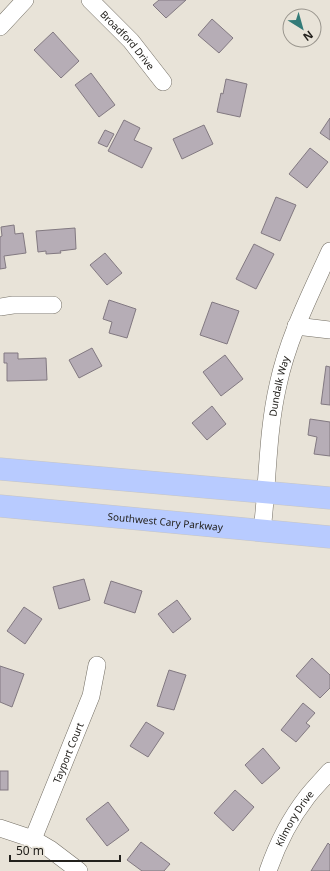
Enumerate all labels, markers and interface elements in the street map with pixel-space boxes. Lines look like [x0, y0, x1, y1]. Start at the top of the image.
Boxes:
street label: Broadford Drive [97, 7, 158, 73]
north arrow [282, 8, 322, 48]
text: N [300, 28, 316, 45]
street label: Dundalk Way [265, 353, 293, 417]
street label: Southwest Cary Parkway [107, 509, 224, 534]
street label: Tayport Court [49, 720, 87, 785]
street label: Kilmory Drive [272, 787, 317, 849]
scale bar [10, 837, 120, 863]
text: 50 m [16, 842, 44, 859]

